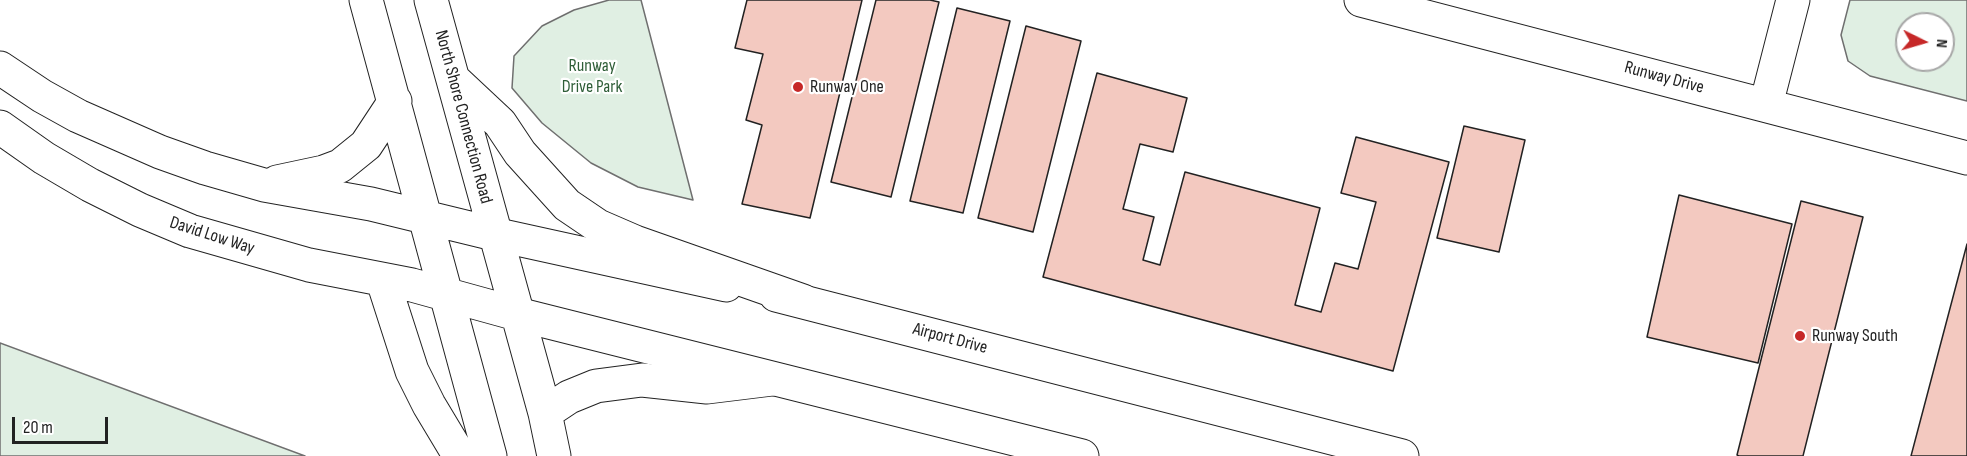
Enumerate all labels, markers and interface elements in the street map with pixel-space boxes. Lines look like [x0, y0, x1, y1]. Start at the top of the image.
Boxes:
north arrow [1895, 12, 1955, 72]
street label: North Shore Connection Road [429, 28, 497, 206]
text: N [1932, 38, 1951, 49]
park label: Runway Drive Park [562, 55, 622, 98]
street label: Runway Drive [1622, 57, 1706, 99]
place label: Runway One [810, 76, 884, 98]
marker: Runway One [791, 80, 805, 94]
street label: David Low Way [167, 212, 257, 260]
street label: Airport Drive [910, 319, 990, 359]
place label: Runway South [1812, 325, 1898, 347]
marker: Runway South [1793, 329, 1807, 343]
scale bar [15, 405, 111, 443]
text: 20 m [23, 417, 53, 438]

